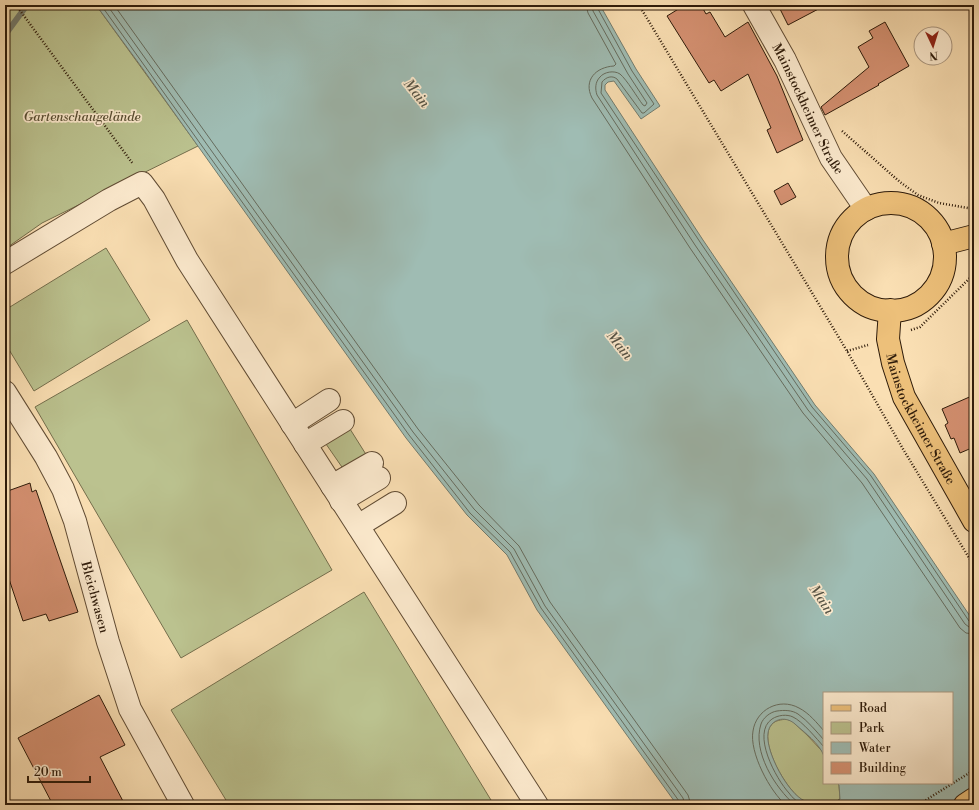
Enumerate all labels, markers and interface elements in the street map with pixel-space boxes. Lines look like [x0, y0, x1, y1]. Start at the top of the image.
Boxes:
north arrow [913, 26, 953, 66]
street label: Mainstockheimer Straße [768, 41, 847, 178]
text: N [929, 48, 938, 62]
water label: Main [399, 75, 433, 112]
park label: Gartenschaugelände [23, 109, 141, 125]
water label: Main [602, 327, 636, 364]
street label: Mainstockheimer Straße [882, 352, 959, 488]
street label: Bleichwasen [77, 559, 112, 635]
water label: Main [805, 581, 838, 618]
legend [823, 692, 953, 784]
text: Road [859, 701, 887, 716]
text: Park [859, 721, 885, 736]
text: Water [858, 741, 891, 756]
scale bar [28, 758, 90, 784]
text: Building [858, 761, 907, 776]
text: 20 m [34, 765, 62, 780]

